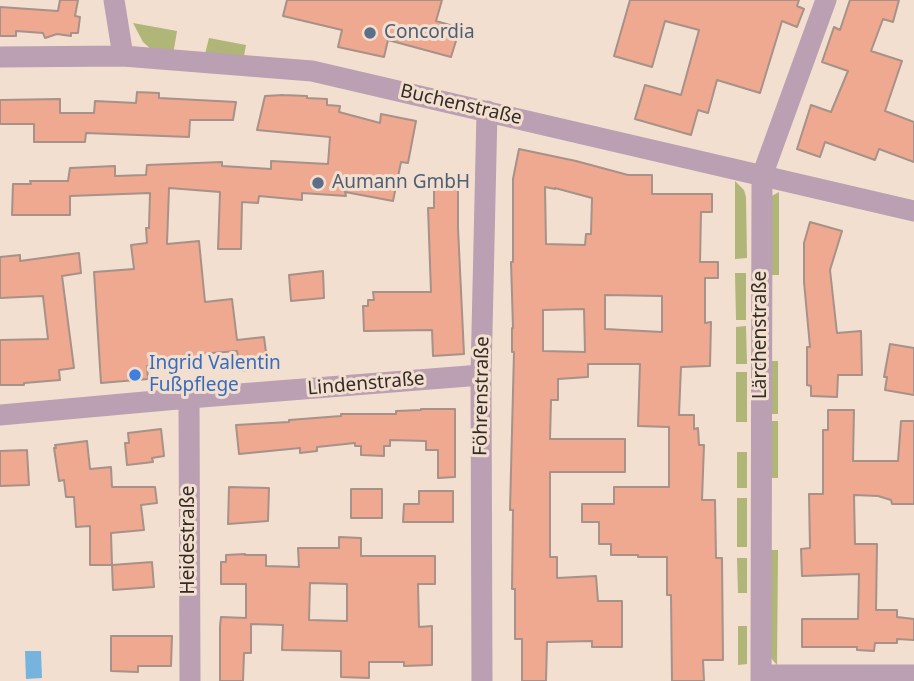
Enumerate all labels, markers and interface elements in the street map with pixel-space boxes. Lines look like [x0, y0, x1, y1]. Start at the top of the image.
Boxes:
place label: Concordia [384, 22, 475, 44]
marker: Concordia [362, 25, 378, 41]
street label: Buchenstraße [398, 80, 524, 130]
place label: Aumann GmbH [332, 172, 470, 194]
marker: Aumann GmbH [310, 175, 326, 191]
street label: Lärchenstraße [750, 271, 772, 399]
street label: Föhrenstraße [470, 336, 494, 456]
place label: Ingrid Valentin Fußpflege [149, 353, 281, 397]
marker: Ingrid Valentin Fußpflege [127, 367, 143, 383]
street label: Lindenstraße [306, 368, 426, 400]
street label: Heidestraße [178, 486, 200, 594]

